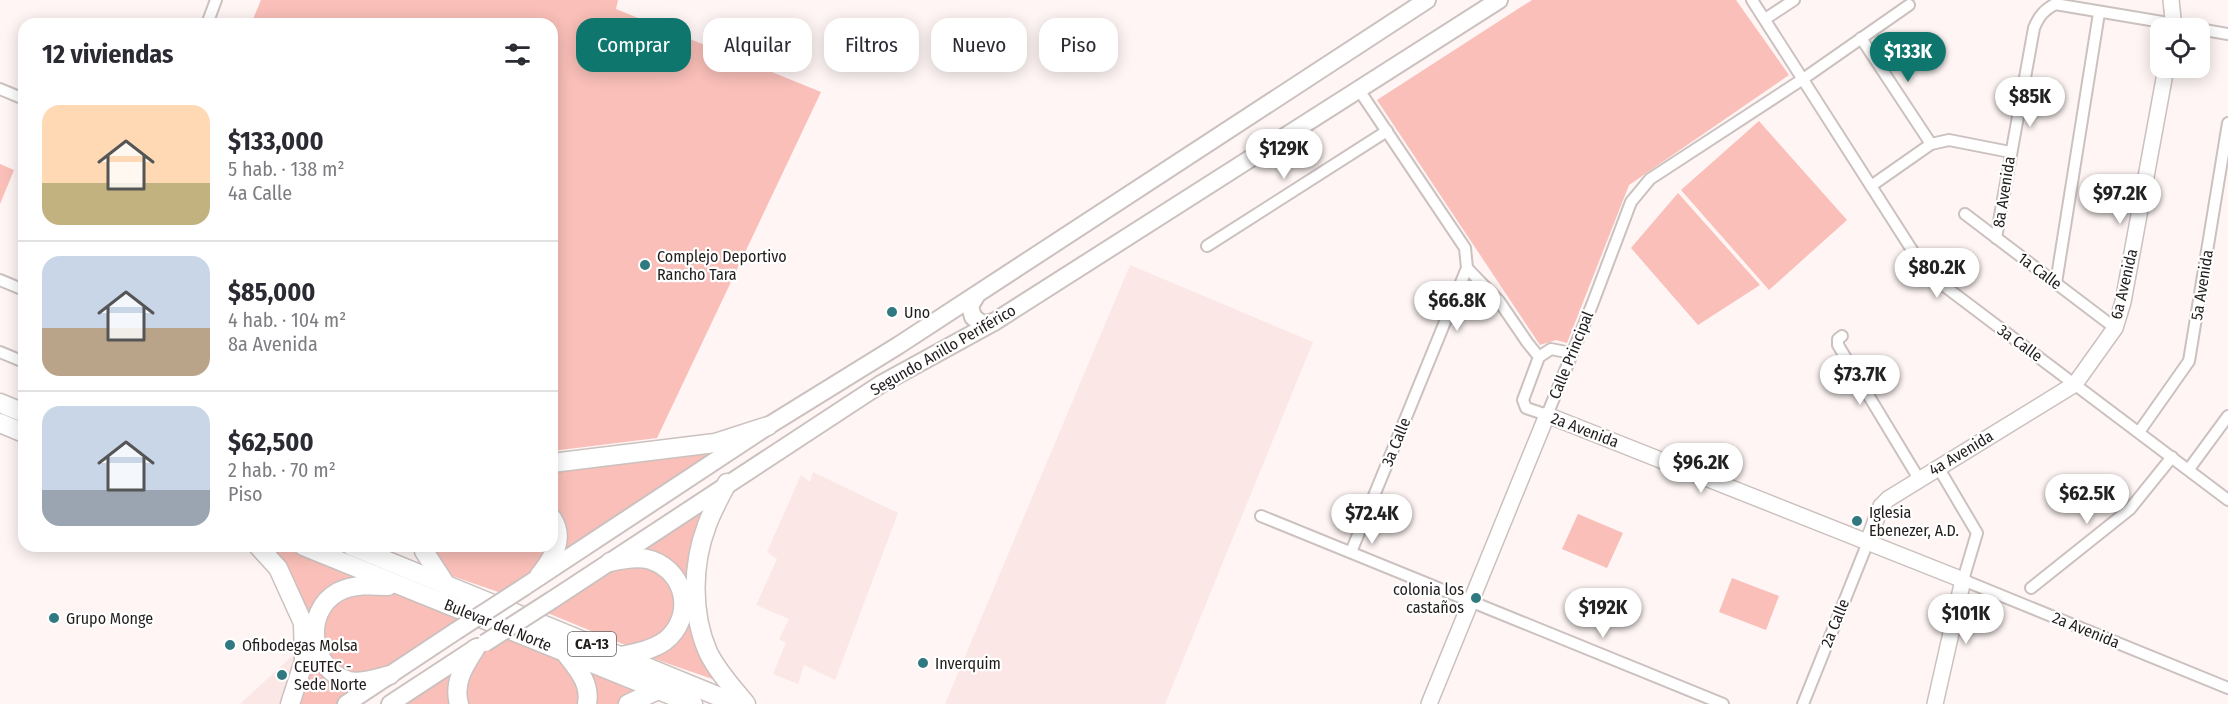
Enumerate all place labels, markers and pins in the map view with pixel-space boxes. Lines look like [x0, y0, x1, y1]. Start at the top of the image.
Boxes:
pin: $133K [1866, 32, 1950, 83]
pin: $85K [1994, 77, 2066, 128]
pin: $129K [1242, 129, 1326, 180]
pin: $97.2K [2071, 174, 2169, 225]
place label: Complejo Deportivo Rancho Tara [657, 247, 787, 284]
pin: $80.2K [1888, 248, 1986, 299]
marker: Complejo Deportivo Rancho Tara [638, 258, 652, 272]
pin: $66.8K [1408, 281, 1506, 332]
place label: Uno [904, 303, 930, 322]
marker: Uno [885, 305, 899, 319]
pin: $73.7K [1811, 355, 1909, 406]
pin: $96.2K [1652, 443, 1750, 494]
pin: $62.5K [2038, 474, 2136, 525]
pin: $72.4K [1323, 494, 1421, 545]
place label: Iglesia Ebenezer, A.D. [1869, 503, 1959, 540]
marker: Iglesia Ebenezer, A.D. [1850, 514, 1864, 528]
place label: colonia los castaños [1393, 580, 1464, 617]
pin: $192K [1561, 588, 1645, 639]
marker: colonia los castaños [1469, 591, 1483, 605]
pin: $101K [1924, 594, 2008, 645]
place label: Grupo Monge [66, 609, 153, 628]
marker: Grupo Monge [47, 611, 61, 625]
place label: Ofibodegas Molsa [242, 636, 358, 655]
marker: Ofibodegas Molsa [223, 638, 237, 652]
place label: Inverquim [935, 654, 1001, 673]
marker: Inverquim [916, 656, 930, 670]
place label: CEUTEC - Sede Norte [294, 657, 367, 694]
marker: CEUTEC - Sede Norte [275, 668, 289, 682]

